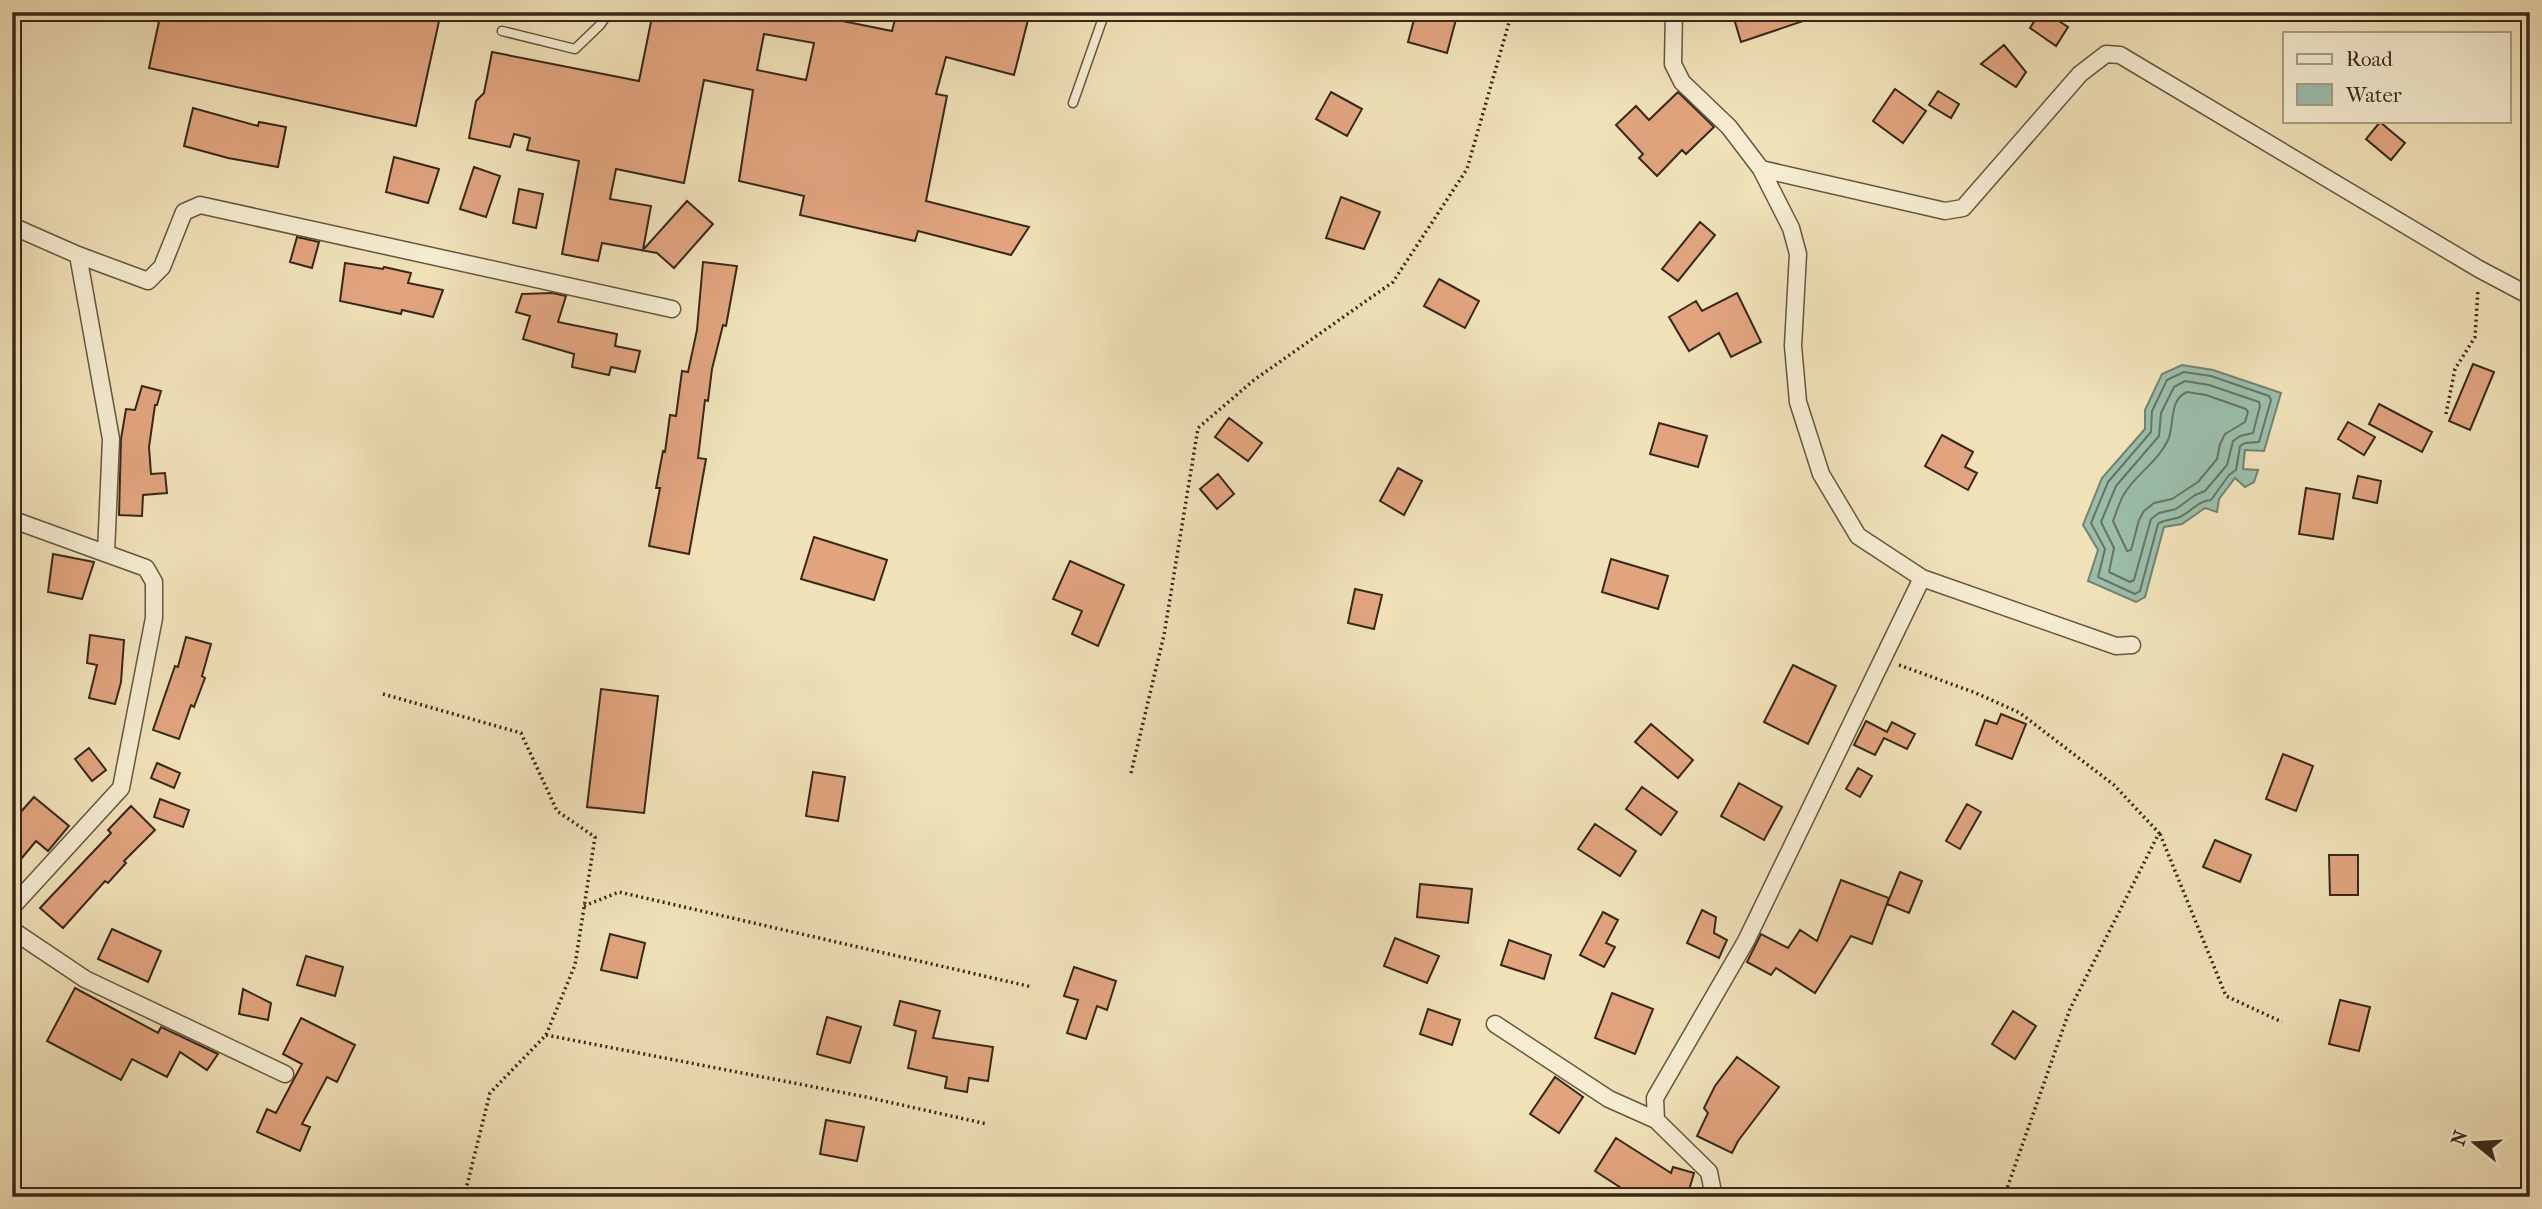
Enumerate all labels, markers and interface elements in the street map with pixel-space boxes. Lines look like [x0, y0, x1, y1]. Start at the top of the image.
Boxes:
legend [2283, 32, 2510, 122]
text: Road [2346, 47, 2393, 71]
text: Water [2345, 83, 2402, 107]
north arrow [2440, 1108, 2510, 1178]
text: N [2447, 1127, 2473, 1148]

